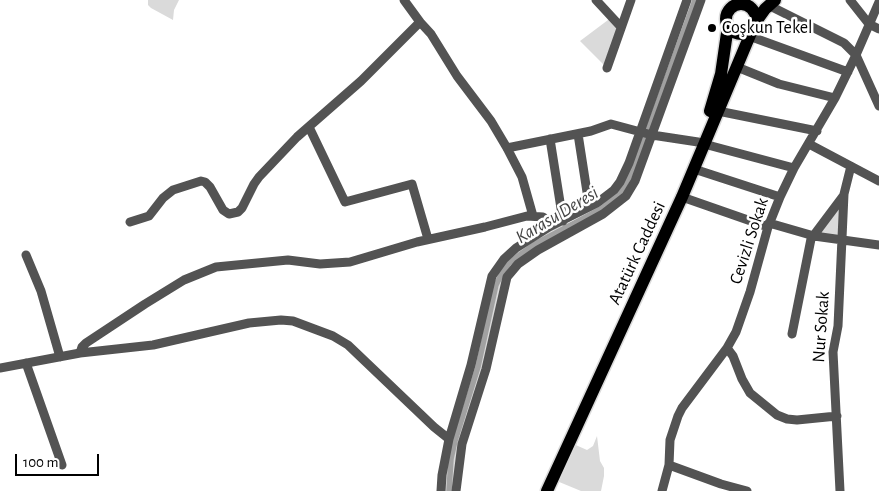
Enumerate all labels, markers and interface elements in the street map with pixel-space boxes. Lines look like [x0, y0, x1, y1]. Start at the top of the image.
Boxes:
place label: Coşkun Tekel [722, 17, 813, 39]
marker: Coşkun Tekel [706, 22, 718, 34]
water label: Karasu Deresi [511, 181, 603, 249]
street label: Cevizli Sokak [725, 195, 773, 287]
street label: Atatürk Caddesi [604, 198, 670, 308]
street label: Nur Sokak [808, 291, 834, 363]
scale bar [18, 444, 101, 476]
text: 100 m [23, 455, 58, 470]

